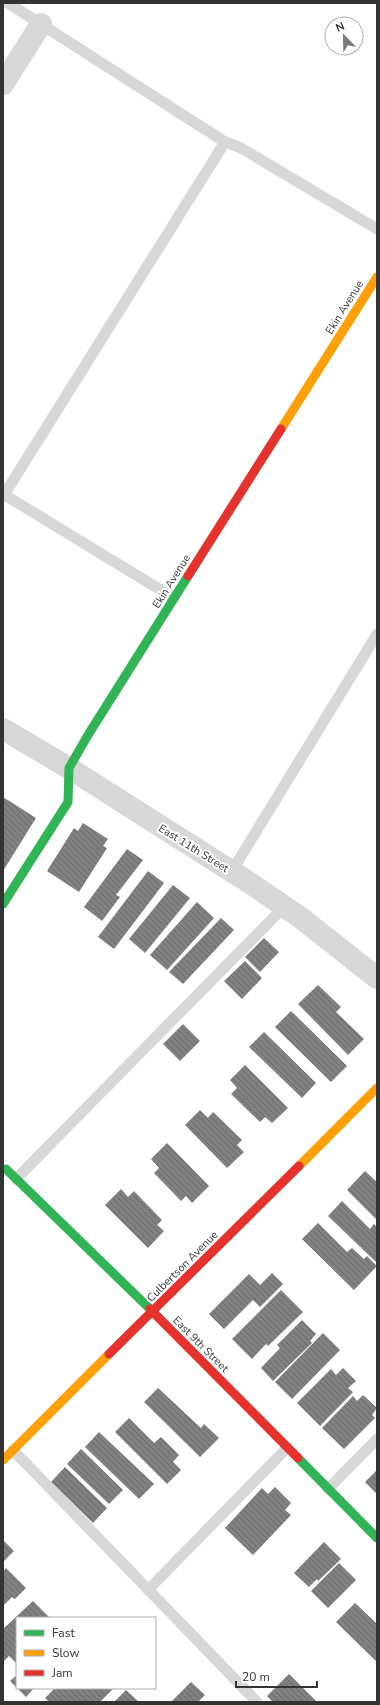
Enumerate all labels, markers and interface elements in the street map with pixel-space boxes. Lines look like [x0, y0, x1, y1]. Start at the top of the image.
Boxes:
north arrow [324, 16, 364, 56]
text: N [334, 19, 347, 36]
street label: Ekin Avenue [322, 277, 367, 337]
street label: Ekin Avenue [149, 551, 194, 611]
street label: East 11th Street [156, 821, 232, 876]
street label: Culbertson Avenue [143, 1227, 221, 1305]
street label: East 9th Street [169, 1313, 232, 1376]
legend [16, 1617, 156, 1689]
text: Fast [52, 1625, 75, 1641]
text: Slow [52, 1645, 80, 1661]
scale bar [236, 1663, 317, 1689]
text: Jam [51, 1665, 73, 1681]
text: 20 m [242, 1669, 270, 1685]

